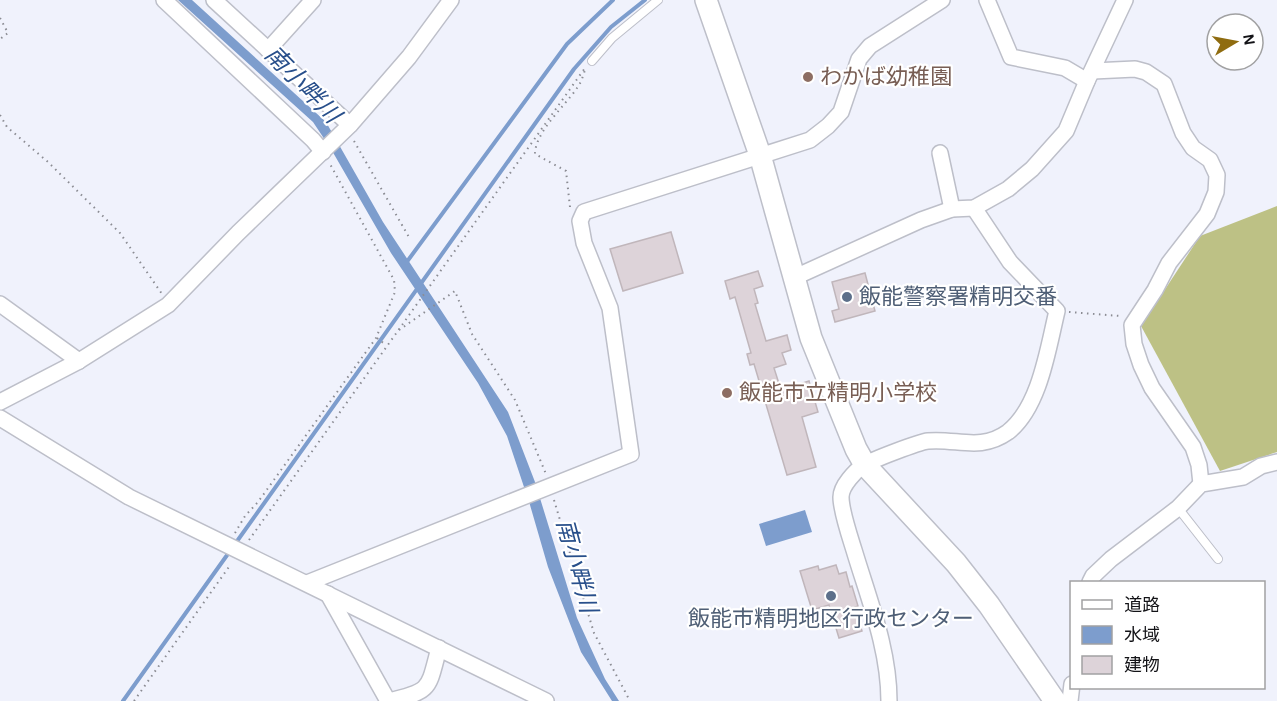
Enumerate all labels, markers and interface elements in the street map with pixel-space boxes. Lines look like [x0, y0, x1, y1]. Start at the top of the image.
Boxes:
north arrow [1205, 12, 1265, 72]
text: N [1240, 33, 1258, 46]
water label: 南小畔川 [260, 41, 347, 130]
place label: わかば幼稚園 [820, 65, 952, 88]
marker: わかば幼稚園 [801, 70, 815, 84]
place label: 飯能警察署精明交番 [859, 285, 1057, 308]
marker: 飯能警察署精明交番 [840, 290, 854, 304]
place label: 飯能市立精明小学校 [739, 381, 937, 404]
marker: 飯能市立精明小学校 [720, 386, 734, 400]
water label: 南小畔川 [552, 516, 603, 618]
legend [1070, 581, 1265, 689]
marker: 飯能市精明地区行政センター [824, 589, 838, 603]
text: 道路 [1124, 595, 1160, 615]
place label: 飯能市精明地区行政センター [688, 607, 974, 630]
text: 水域 [1124, 626, 1160, 645]
text: 建物 [1124, 655, 1160, 675]

